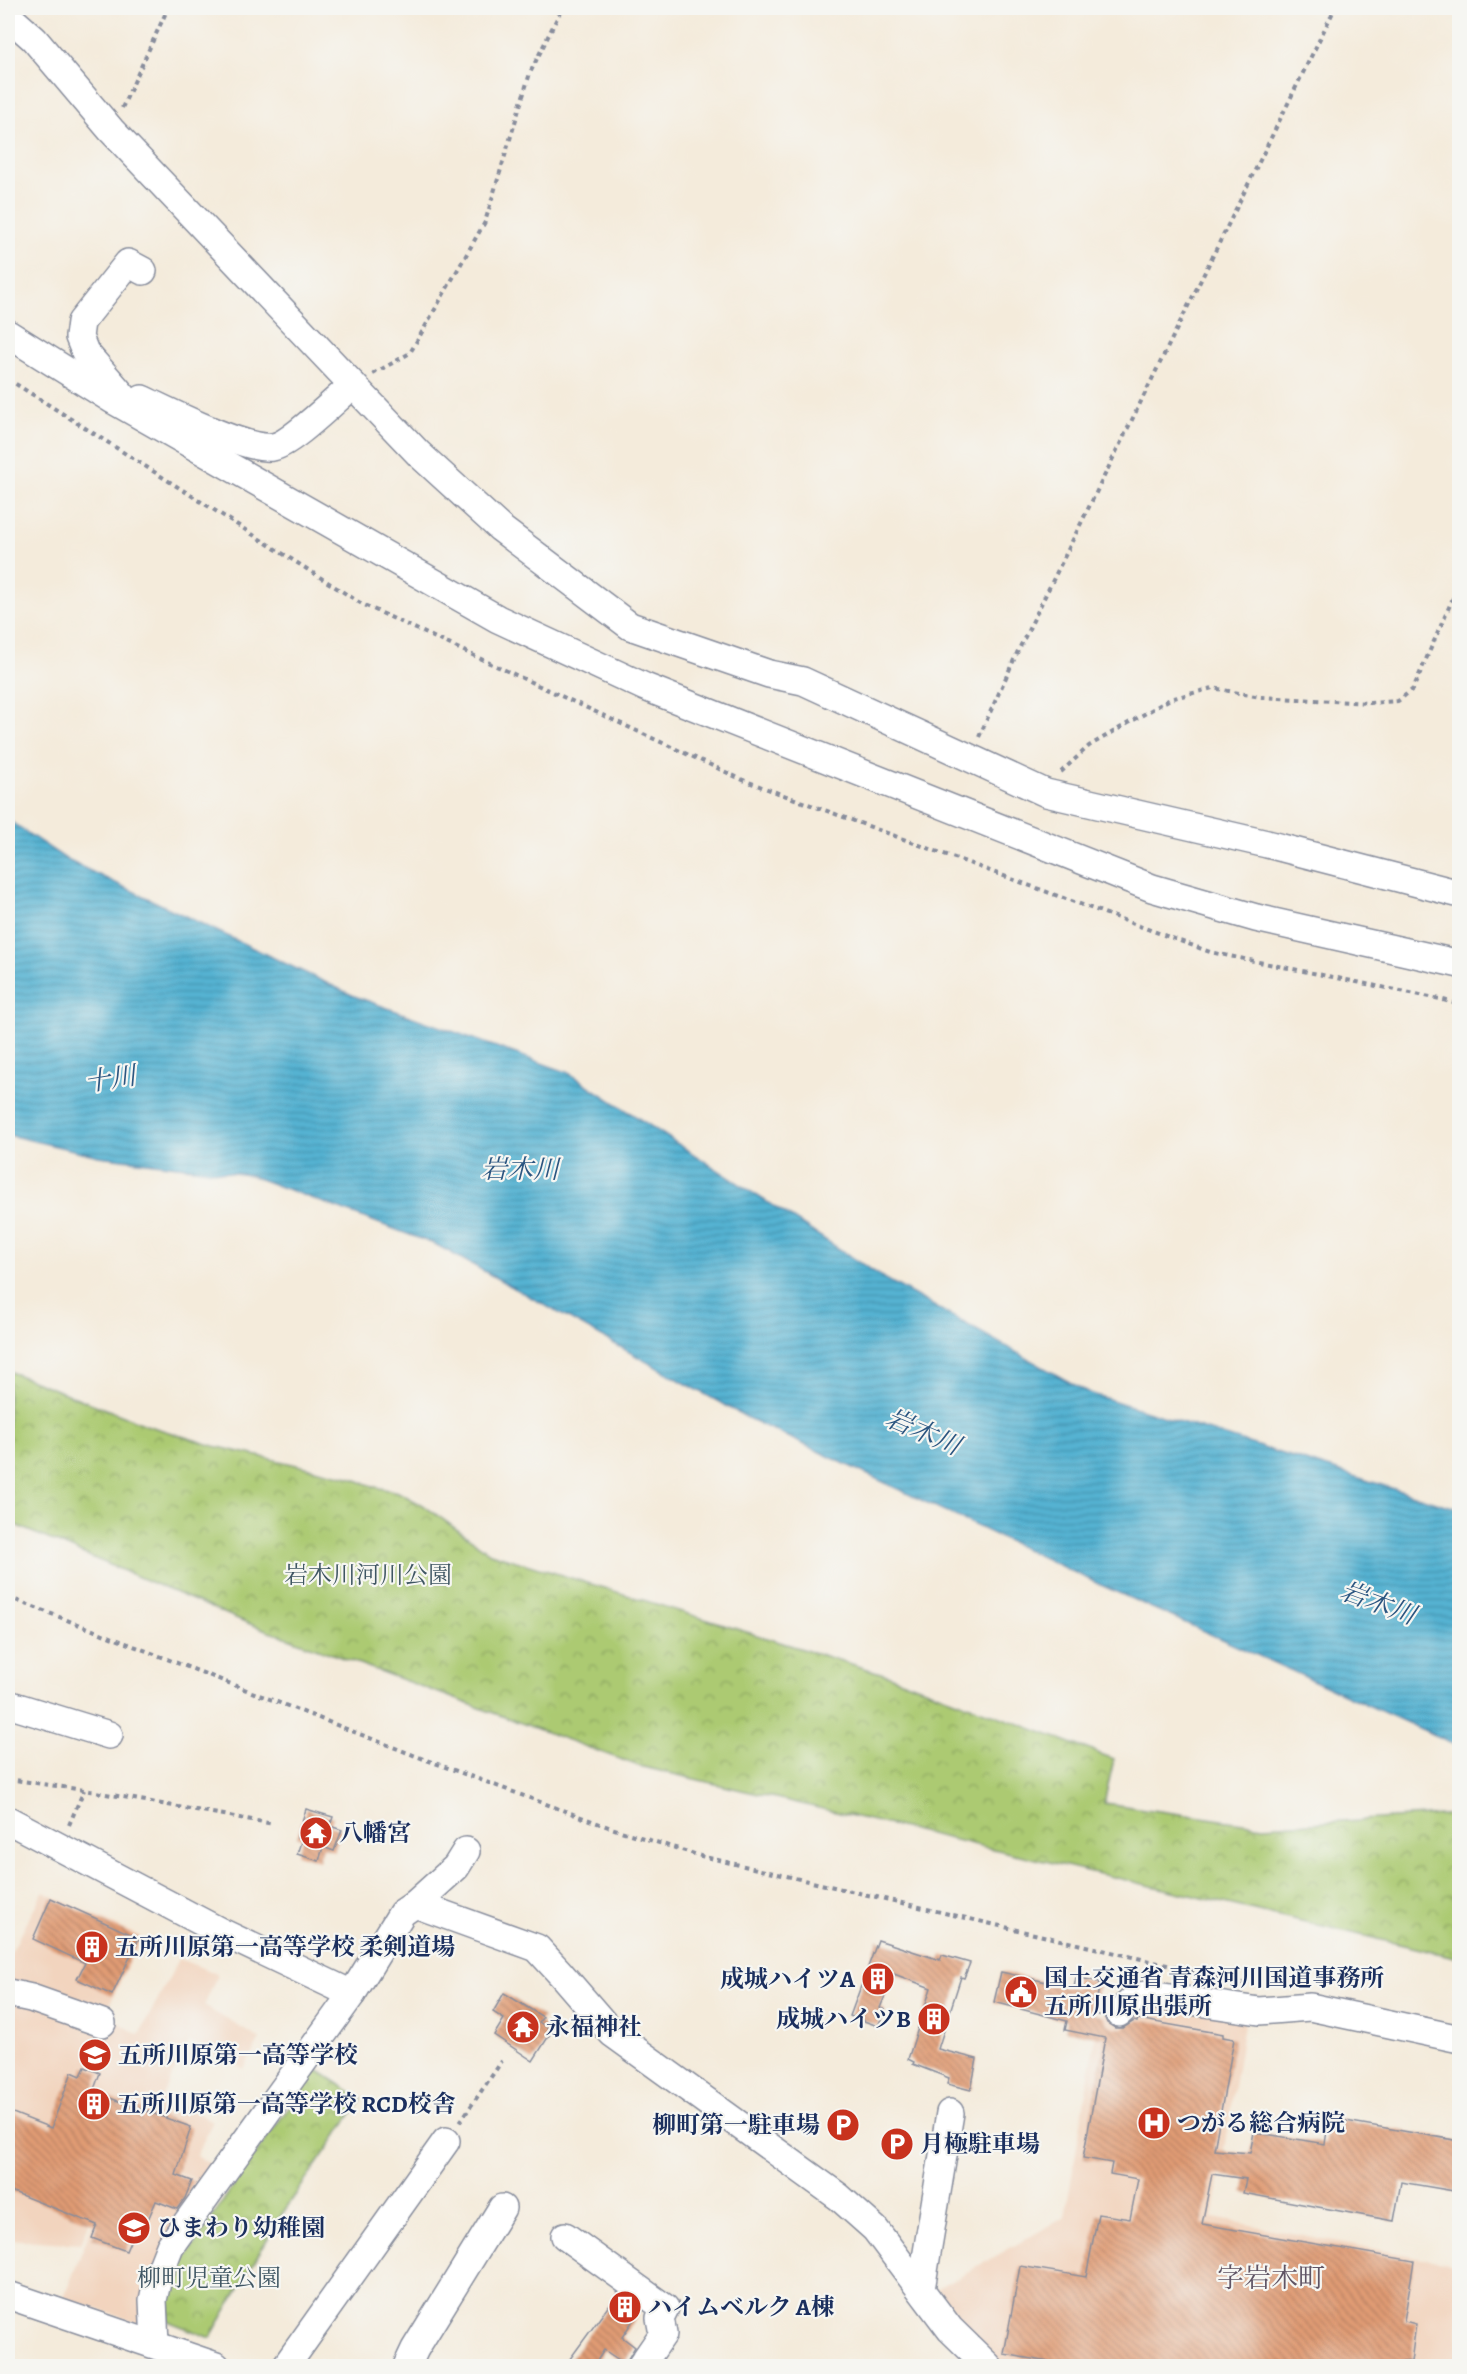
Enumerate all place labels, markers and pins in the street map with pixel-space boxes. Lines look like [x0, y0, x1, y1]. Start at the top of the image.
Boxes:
temple icon: 八幡宮 [298, 1815, 334, 1851]
place label: 八幡宮 [339, 1817, 411, 1849]
building icon: 五所川原第一高等学校 柔剣道場 [74, 1929, 110, 1965]
place label: 五所川原第一高等学校 柔剣道場 [115, 1931, 455, 1963]
building icon: 成城ハイツA [860, 1961, 896, 1997]
place label: 国土交通省 青森河川国道事務所 五所川原出張所 [1044, 1962, 1384, 2022]
place label: 成城ハイツA [720, 1963, 856, 1995]
public building icon: 国土交通省 青森河川国道事務所 五所川原出張所 [1003, 1974, 1039, 2010]
building icon: 成城ハイツB [916, 2001, 952, 2037]
place label: 成城ハイツB [776, 2003, 911, 2035]
temple icon: 永福神社 [505, 2009, 541, 2045]
place label: 永福神社 [546, 2011, 642, 2043]
school or university icon: 五所川原第一高等学校 [77, 2037, 113, 2073]
place label: 五所川原第一高等学校 [118, 2039, 358, 2071]
building icon: 五所川原第一高等学校 RCD校舎 [76, 2086, 112, 2122]
place label: 五所川原第一高等学校 RCD校舎 [117, 2088, 456, 2120]
hospital icon: つがる総合病院 [1136, 2105, 1172, 2141]
parking icon: 柳町第一駐車場 [825, 2107, 861, 2143]
place label: つがる総合病院 [1177, 2107, 1345, 2139]
place label: 柳町第一駐車場 [652, 2109, 820, 2141]
parking icon: 月極駐車場 [879, 2126, 915, 2162]
place label: 月極駐車場 [920, 2128, 1040, 2160]
school or university icon: ひまわり幼稚園 [116, 2210, 152, 2246]
place label: ひまわり幼稚園 [157, 2212, 325, 2244]
building icon: ハイムベルク A棟 [607, 2289, 643, 2325]
place label: ハイムベルク A棟 [648, 2291, 835, 2323]

